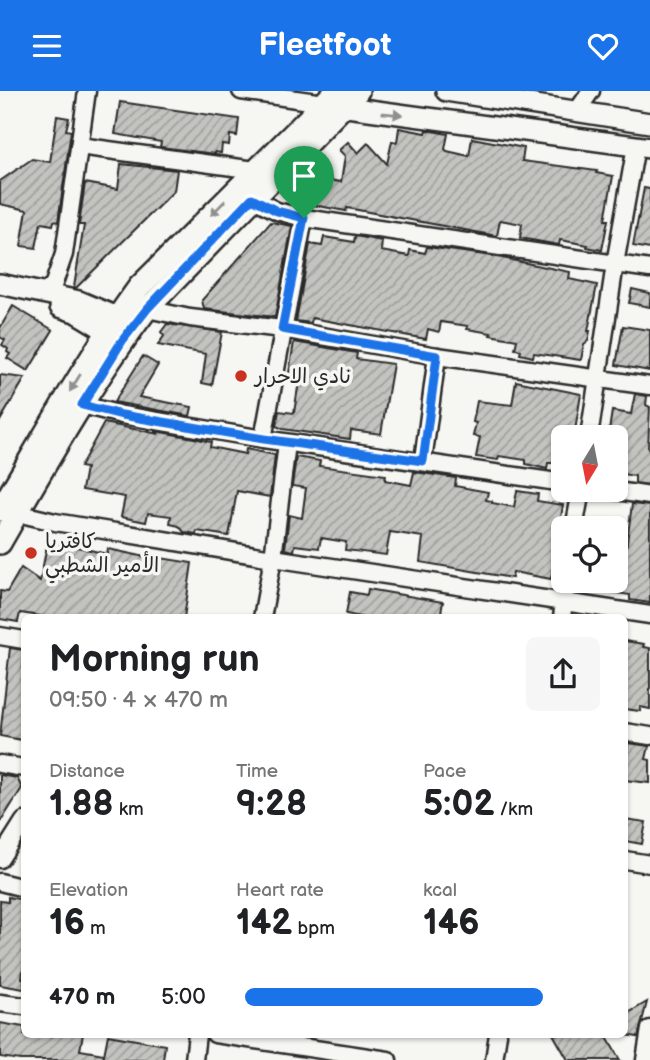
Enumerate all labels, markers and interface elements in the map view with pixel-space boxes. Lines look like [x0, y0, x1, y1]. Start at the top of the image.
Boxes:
text: Fleetfoot [258, 26, 392, 65]
icon: menu [28, 27, 66, 65]
icon: heart [584, 27, 622, 65]
one-way arrow [381, 108, 403, 119]
pin [274, 146, 334, 218]
icon: arrive [285, 157, 323, 195]
one-way arrow [209, 199, 226, 216]
place label: نادي الاحرار [253, 364, 351, 391]
marker: نادي الاحرار [233, 368, 249, 384]
one-way arrow [69, 374, 82, 393]
north arrow [551, 425, 628, 502]
map controls [551, 425, 628, 593]
button: locate [551, 516, 628, 593]
place label: كافتريا الأمير الشطبي [45, 529, 159, 584]
marker: كافتريا الأمير الشطبي [23, 545, 39, 561]
text: Morning run [49, 637, 260, 682]
button: share [526, 637, 600, 711]
text: 09:50 · 4 × 470 m [49, 686, 228, 714]
text: Distance [49, 760, 125, 783]
text: Time [236, 760, 278, 783]
text: Pace [423, 760, 466, 783]
text: 1.88 [49, 783, 114, 826]
text: 9:28 [236, 783, 307, 826]
text: 5:02 [423, 783, 494, 826]
text: km [114, 798, 144, 821]
text: /km [494, 798, 533, 821]
text: Elevation [49, 879, 128, 902]
text: Heart rate [236, 879, 324, 902]
text: kcal [423, 879, 457, 902]
text: 16 [49, 902, 85, 945]
text: 142 [236, 902, 292, 945]
text: 146 [423, 902, 480, 945]
text: m [85, 917, 106, 940]
text: bpm [292, 917, 335, 940]
text: 470 m [49, 983, 115, 1011]
text: 5:00 [161, 983, 206, 1011]

